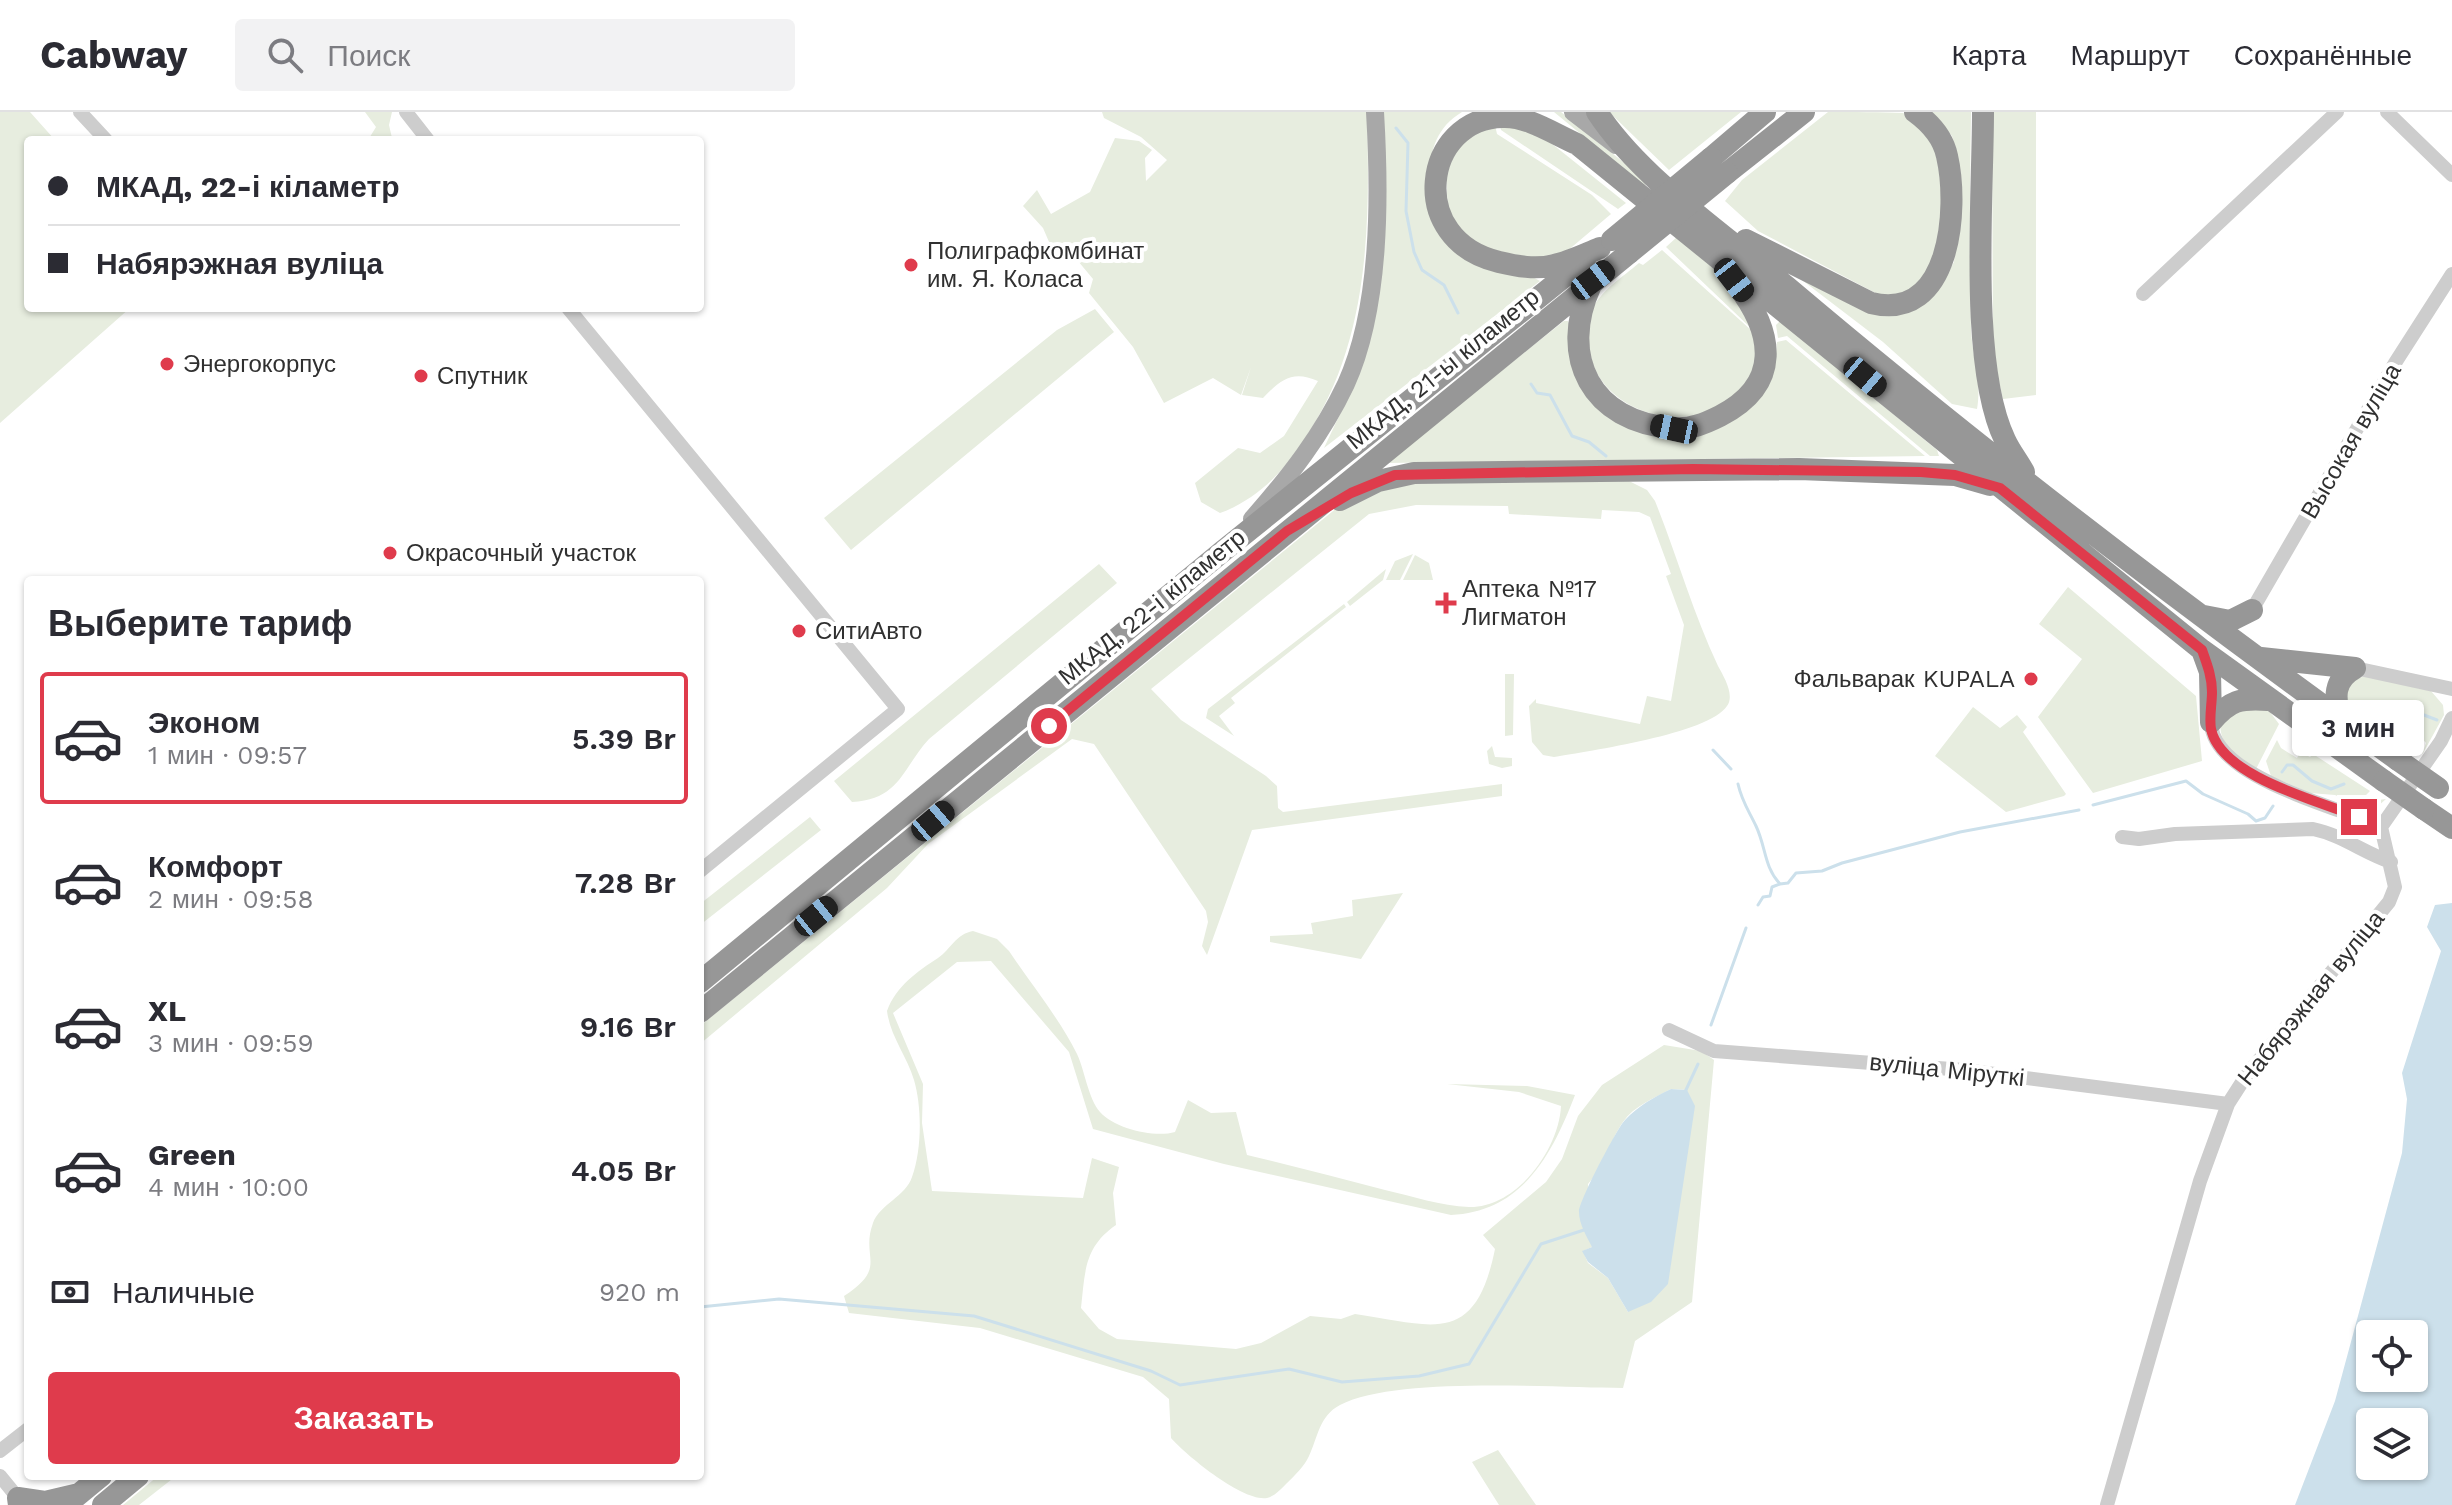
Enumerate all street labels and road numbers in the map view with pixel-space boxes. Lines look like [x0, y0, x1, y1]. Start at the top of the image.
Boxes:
street label: МКАД, 21-ы кіламетр [1341, 283, 1545, 455]
street label: Высокая вуліца [2295, 358, 2407, 524]
street label: МКАД, 22-і кіламетр [1053, 523, 1251, 691]
street label: Набярэжная вуліца [2232, 905, 2390, 1091]
street label: вуліца Міруткі [1868, 1048, 2026, 1092]

